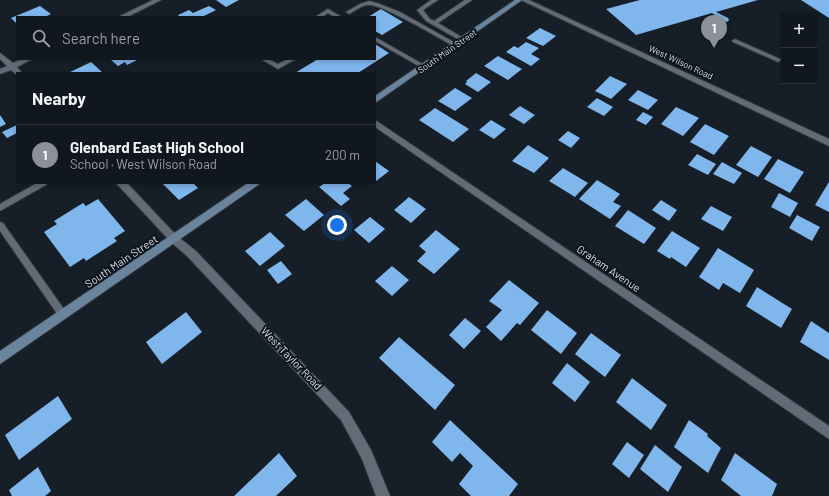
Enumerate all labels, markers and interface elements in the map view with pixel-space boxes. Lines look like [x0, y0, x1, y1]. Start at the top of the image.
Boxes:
map controls [781, 12, 817, 84]
button: + [781, 12, 817, 48]
pin: 1 [701, 15, 727, 48]
search box [16, 16, 376, 60]
icon: search [30, 27, 52, 49]
street label: South Main Street [415, 27, 479, 75]
text: Search here [62, 29, 140, 47]
street label: West Wilson Road [647, 42, 715, 82]
button: − [781, 48, 817, 84]
text: Nearby [32, 88, 86, 108]
text: Glenbard East High School [70, 138, 244, 156]
text: 1 [43, 147, 47, 163]
text: 200 m [325, 147, 360, 163]
text: School · West Wilson Road [70, 156, 217, 172]
your location [327, 215, 347, 235]
street label: South Main Street [82, 232, 160, 290]
street label: Graham Avenue [575, 242, 643, 294]
street label: West Taylor Road [259, 324, 325, 392]

